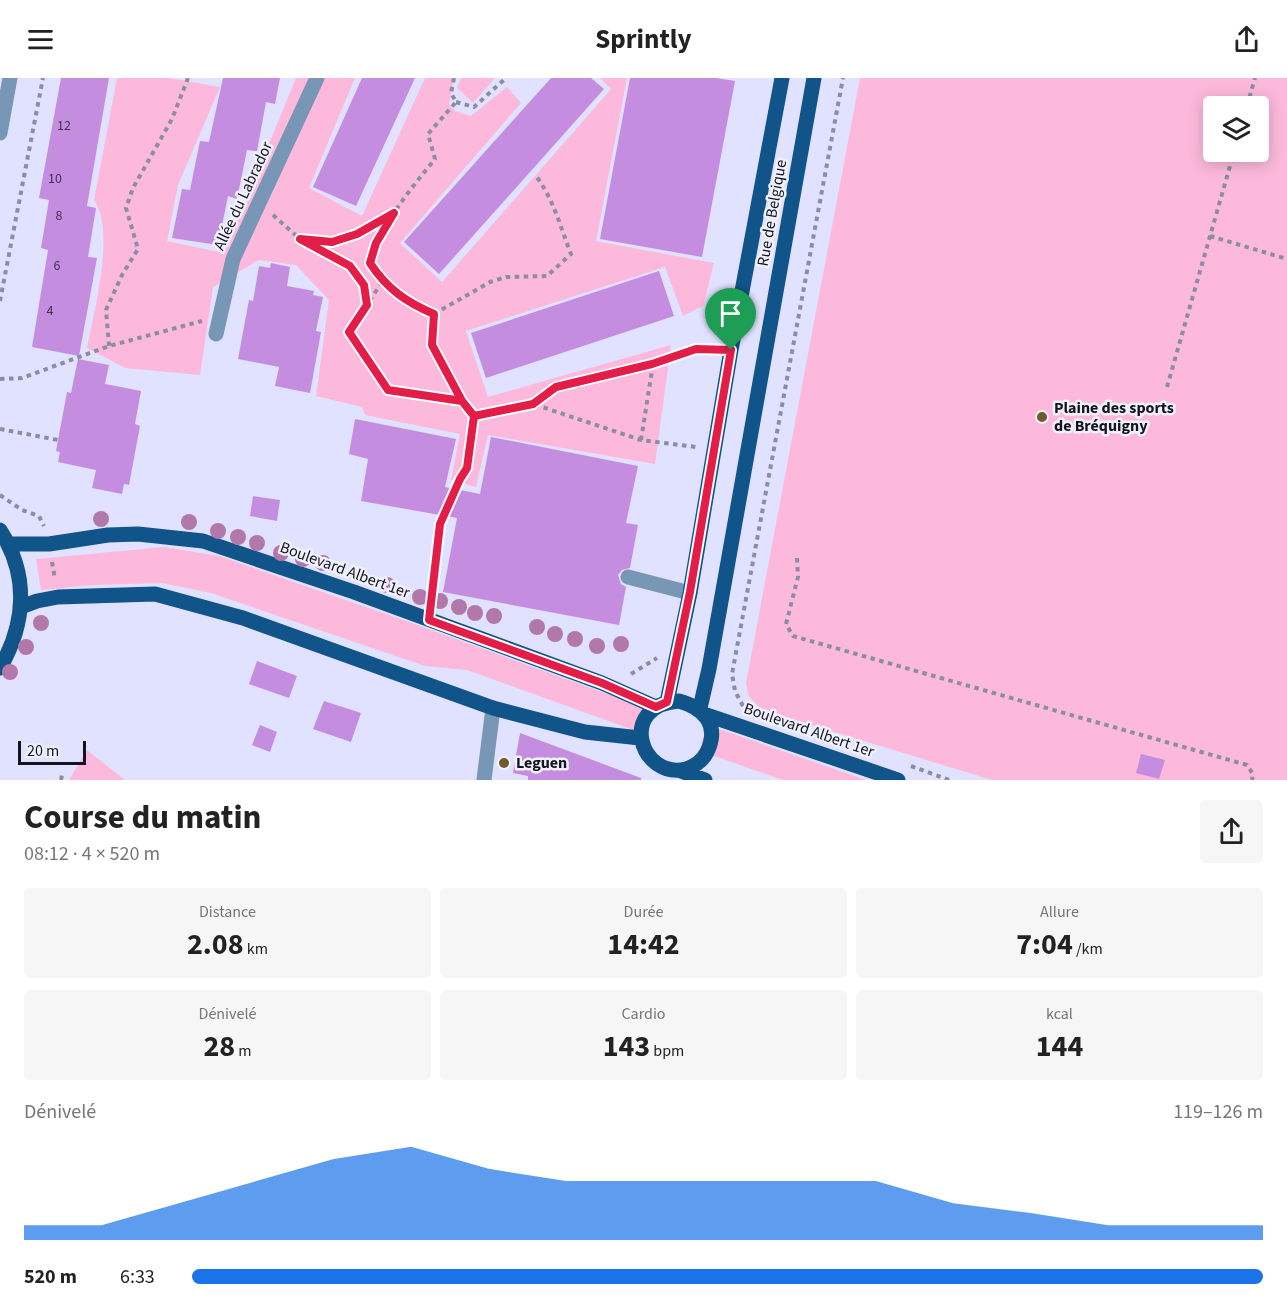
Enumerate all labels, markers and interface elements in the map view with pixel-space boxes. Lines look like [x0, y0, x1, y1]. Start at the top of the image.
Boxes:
text: Sprintly [595, 20, 692, 59]
icon: menu [24, 23, 57, 56]
icon: share [1230, 23, 1263, 56]
map controls [1203, 96, 1269, 162]
button: layers [1203, 96, 1269, 162]
house number: 12 [57, 116, 71, 136]
street label: Allée du Labrador [208, 138, 278, 254]
street label: Rue de Belgique [752, 158, 792, 268]
house number: 10 [48, 169, 62, 189]
house number: 8 [56, 206, 63, 226]
house number: 6 [54, 256, 61, 276]
pin [705, 288, 756, 350]
icon: arrive [714, 297, 747, 330]
house number: 4 [47, 301, 54, 321]
place label: Plaine des sports de Bréquigny [1054, 397, 1174, 437]
marker: Plaine des sports de Bréquigny [1035, 410, 1049, 424]
street label: Boulevard Albert 1er [277, 536, 413, 604]
street label: Boulevard Albert 1er [741, 697, 878, 763]
scale bar [18, 738, 86, 766]
text: 20 m [27, 740, 59, 762]
place label: Leguen [516, 752, 567, 774]
marker: Leguen [497, 756, 511, 770]
text: Course du matin [24, 794, 261, 841]
button: share [1200, 800, 1263, 863]
text: 08:12 · 4 × 520 m [24, 840, 160, 868]
text: Distance [199, 901, 256, 923]
text: Durée [624, 901, 663, 923]
text: Allure [1040, 901, 1079, 923]
text: 2.08 [187, 923, 244, 966]
text: 14:42 [607, 923, 680, 966]
text: 7:04 [1016, 923, 1073, 966]
text: km [244, 938, 268, 960]
text: /km [1073, 938, 1103, 960]
text: Dénivelé [199, 1003, 256, 1025]
text: Cardio [621, 1003, 666, 1025]
text: kcal [1046, 1003, 1073, 1025]
text: 28 [203, 1025, 235, 1068]
text: 143 [603, 1025, 650, 1068]
text: 144 [1036, 1025, 1083, 1068]
text: m [235, 1040, 252, 1062]
text: bpm [650, 1040, 684, 1062]
text: Dénivelé [24, 1098, 96, 1126]
text: 119–126 m [1173, 1098, 1263, 1126]
text: 520 m [24, 1263, 77, 1291]
text: 6:33 [120, 1263, 155, 1291]

